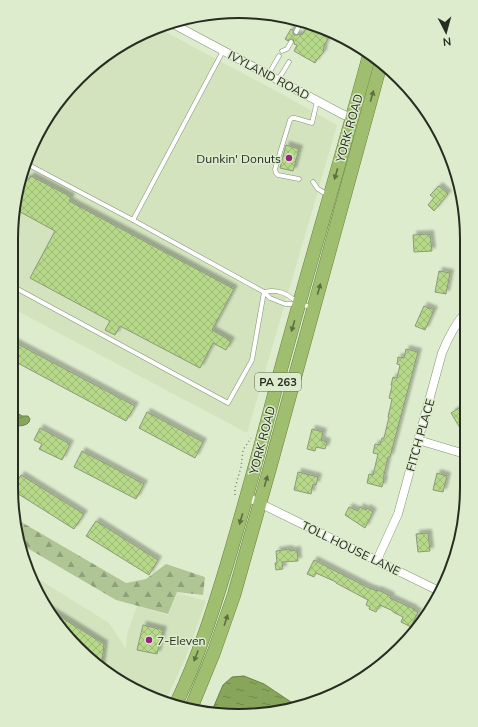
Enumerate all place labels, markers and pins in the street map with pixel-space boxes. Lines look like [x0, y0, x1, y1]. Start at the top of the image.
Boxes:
place label: Dunkin' Donuts [196, 151, 281, 166]
marker: Dunkin' Donuts [284, 153, 294, 163]
place label: 7-Eleven [157, 633, 206, 648]
marker: 7-Eleven [144, 635, 154, 645]

